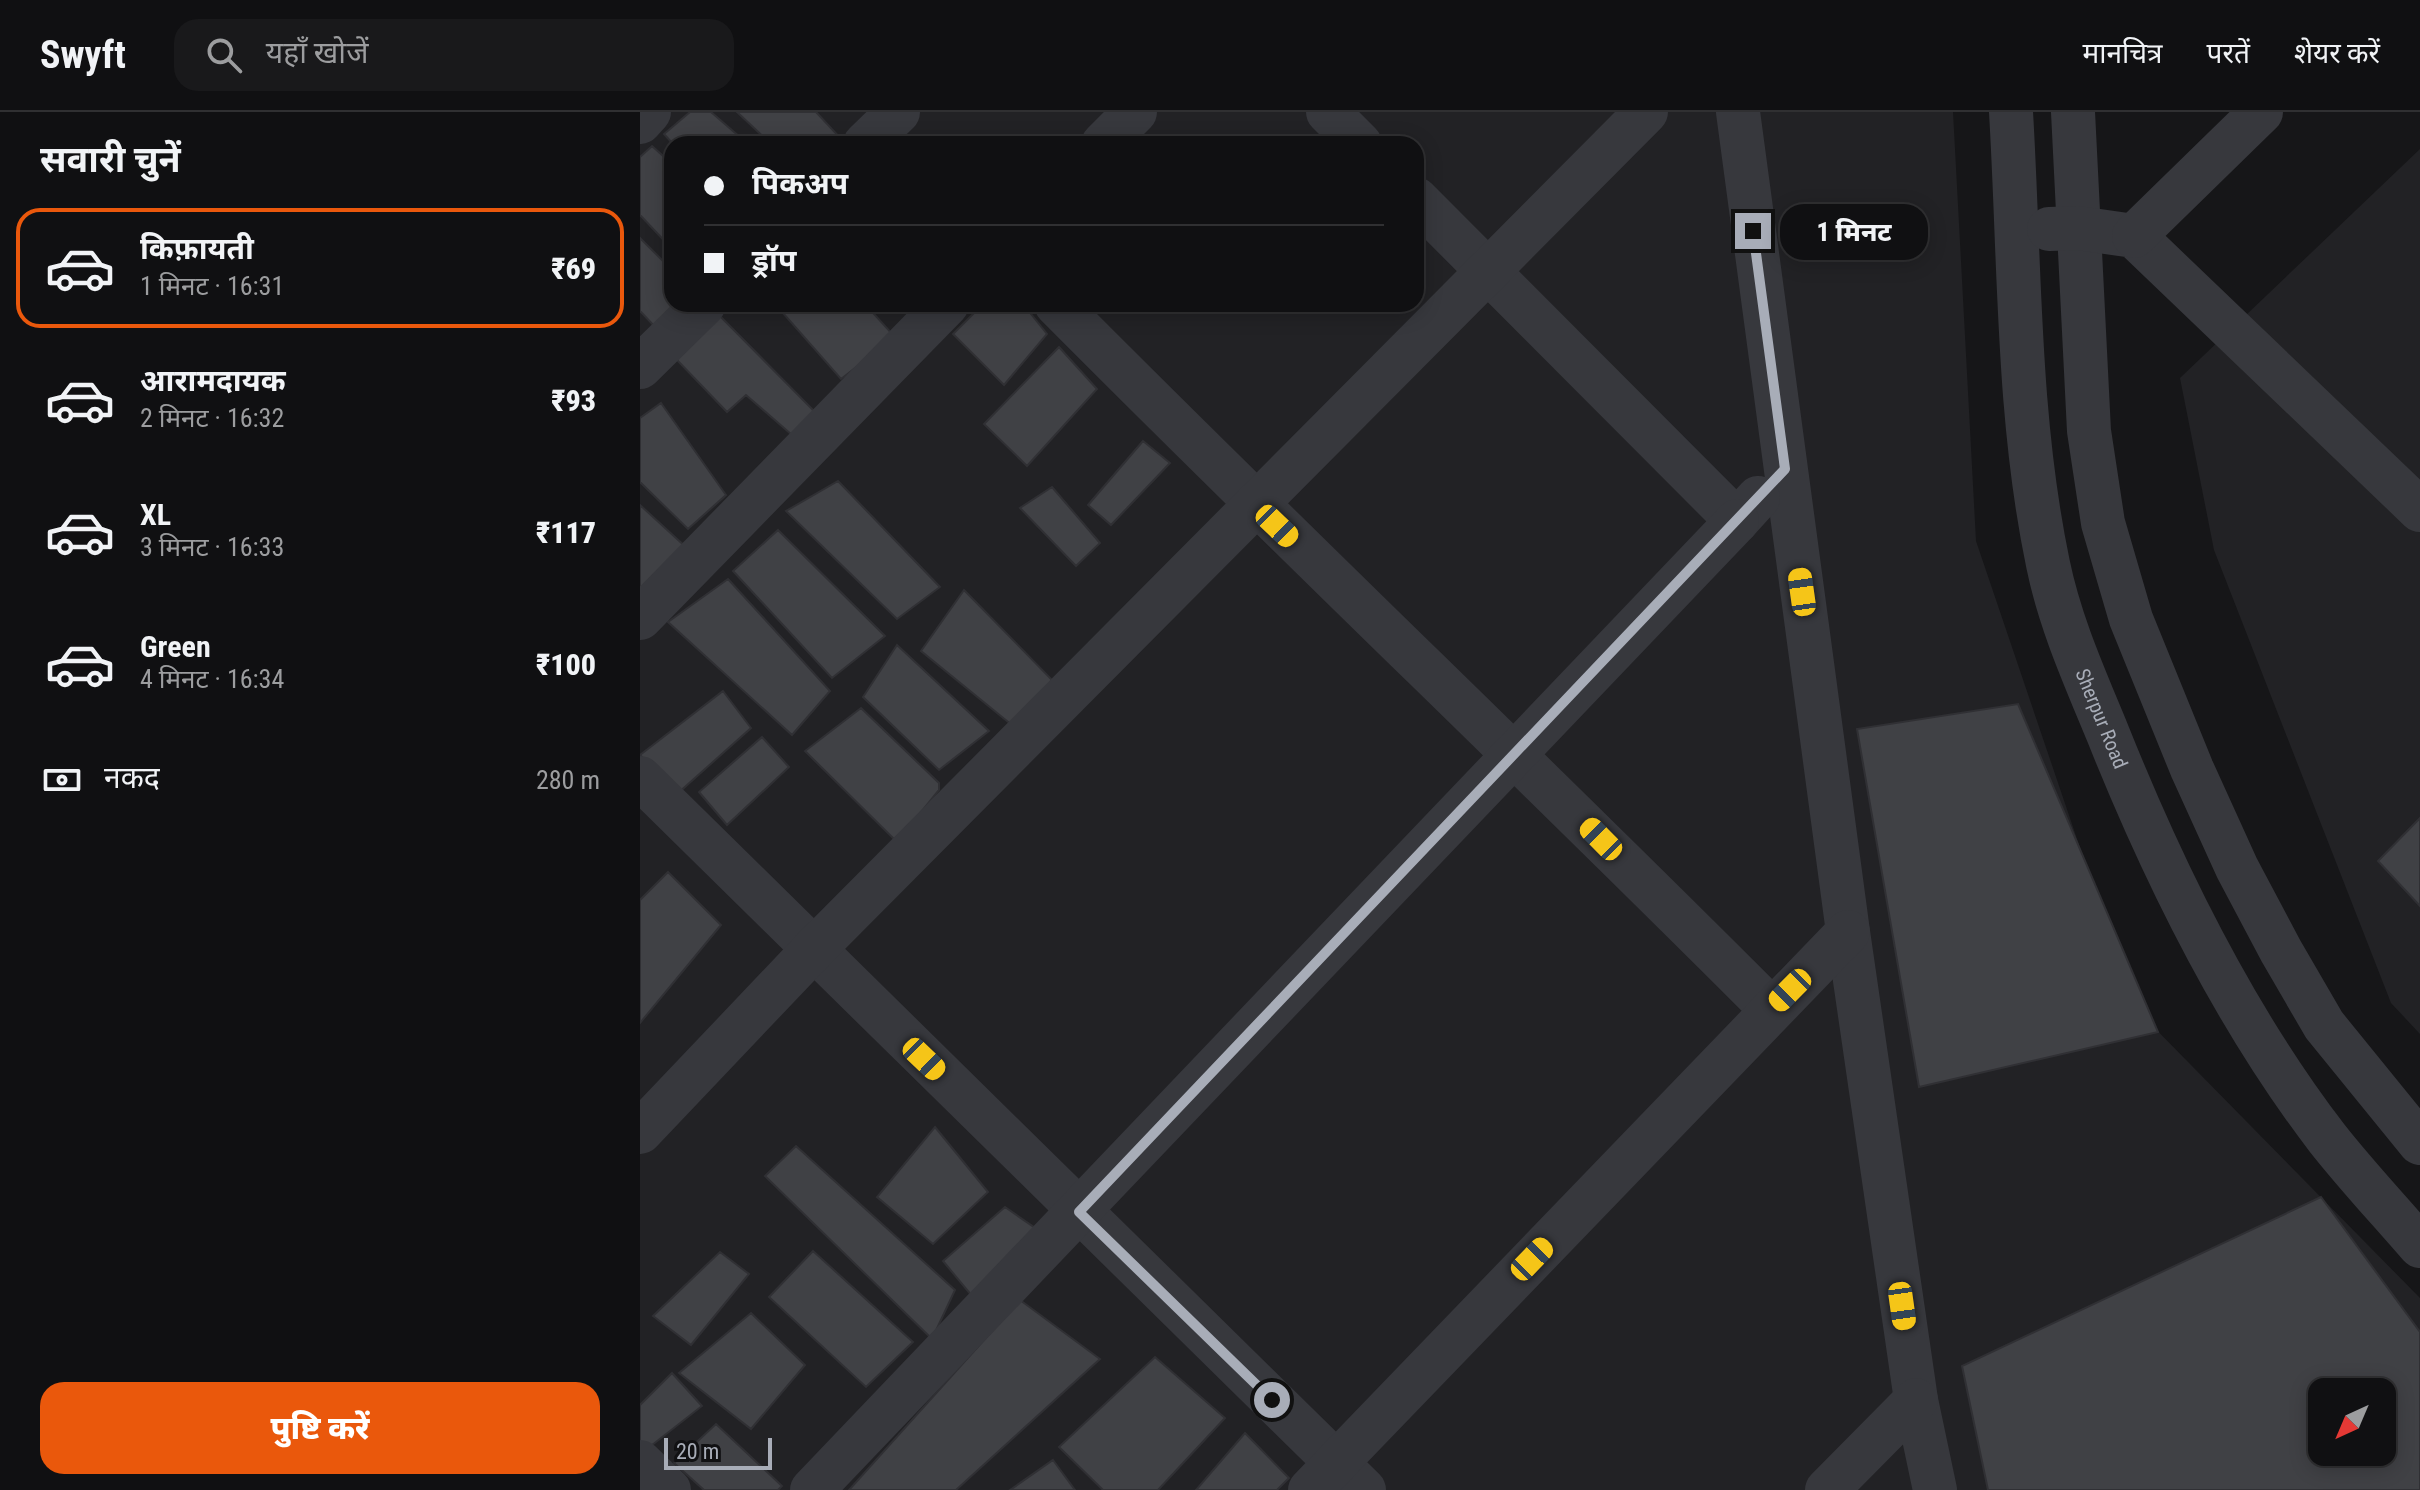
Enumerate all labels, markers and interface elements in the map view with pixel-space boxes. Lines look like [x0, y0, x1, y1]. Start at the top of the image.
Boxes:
search box [174, 19, 734, 91]
text: Swyft [40, 33, 126, 77]
icon: search [202, 33, 246, 77]
text: यहाँ खोजें [266, 35, 368, 70]
text: मानचित्र [2083, 37, 2163, 70]
text: परतें [2207, 37, 2250, 70]
text: शेयर करें [2294, 37, 2380, 70]
text: सवारी चुनें [40, 139, 181, 181]
text: पिकअप [752, 166, 848, 201]
callout: 1 मिनट [1781, 203, 1929, 259]
route end [1735, 213, 1771, 249]
text: 1 मिनट [1816, 217, 1892, 247]
text: किफ़ायती [140, 231, 254, 266]
icon: car [44, 232, 116, 304]
text: ड्रॉप [752, 243, 796, 278]
text: ₹69 [551, 251, 596, 286]
text: 1 मिनट · 16:31 [140, 271, 284, 301]
text: आरामदायक [140, 363, 286, 398]
icon: car [44, 364, 116, 436]
text: ₹93 [551, 383, 596, 418]
text: 2 मिनट · 16:32 [140, 403, 284, 433]
icon: car [44, 496, 116, 568]
text: XL [140, 497, 171, 532]
car [1251, 501, 1303, 551]
text: ₹117 [536, 515, 596, 550]
text: 3 मिनट · 16:33 [140, 532, 284, 562]
car [1787, 567, 1817, 617]
icon: car [44, 628, 116, 700]
text: Green [140, 629, 211, 664]
text: ₹100 [536, 647, 596, 682]
text: 4 मिनट · 16:34 [140, 664, 284, 694]
street label: Sherpur Road [2070, 665, 2133, 772]
icon: cash [40, 758, 84, 802]
text: नकद [104, 760, 160, 795]
text: 280 m [536, 765, 600, 795]
car [1576, 814, 1626, 864]
car [1765, 965, 1815, 1015]
car [898, 1034, 950, 1084]
car [1507, 1233, 1557, 1285]
car [1887, 1281, 1917, 1331]
north arrow [2308, 1378, 2396, 1466]
map controls [2308, 1378, 2396, 1466]
button: पुष्टि करें [40, 1382, 600, 1474]
route start [1254, 1382, 1290, 1418]
scale bar [664, 1434, 772, 1470]
text: 20 m [676, 1439, 719, 1464]

